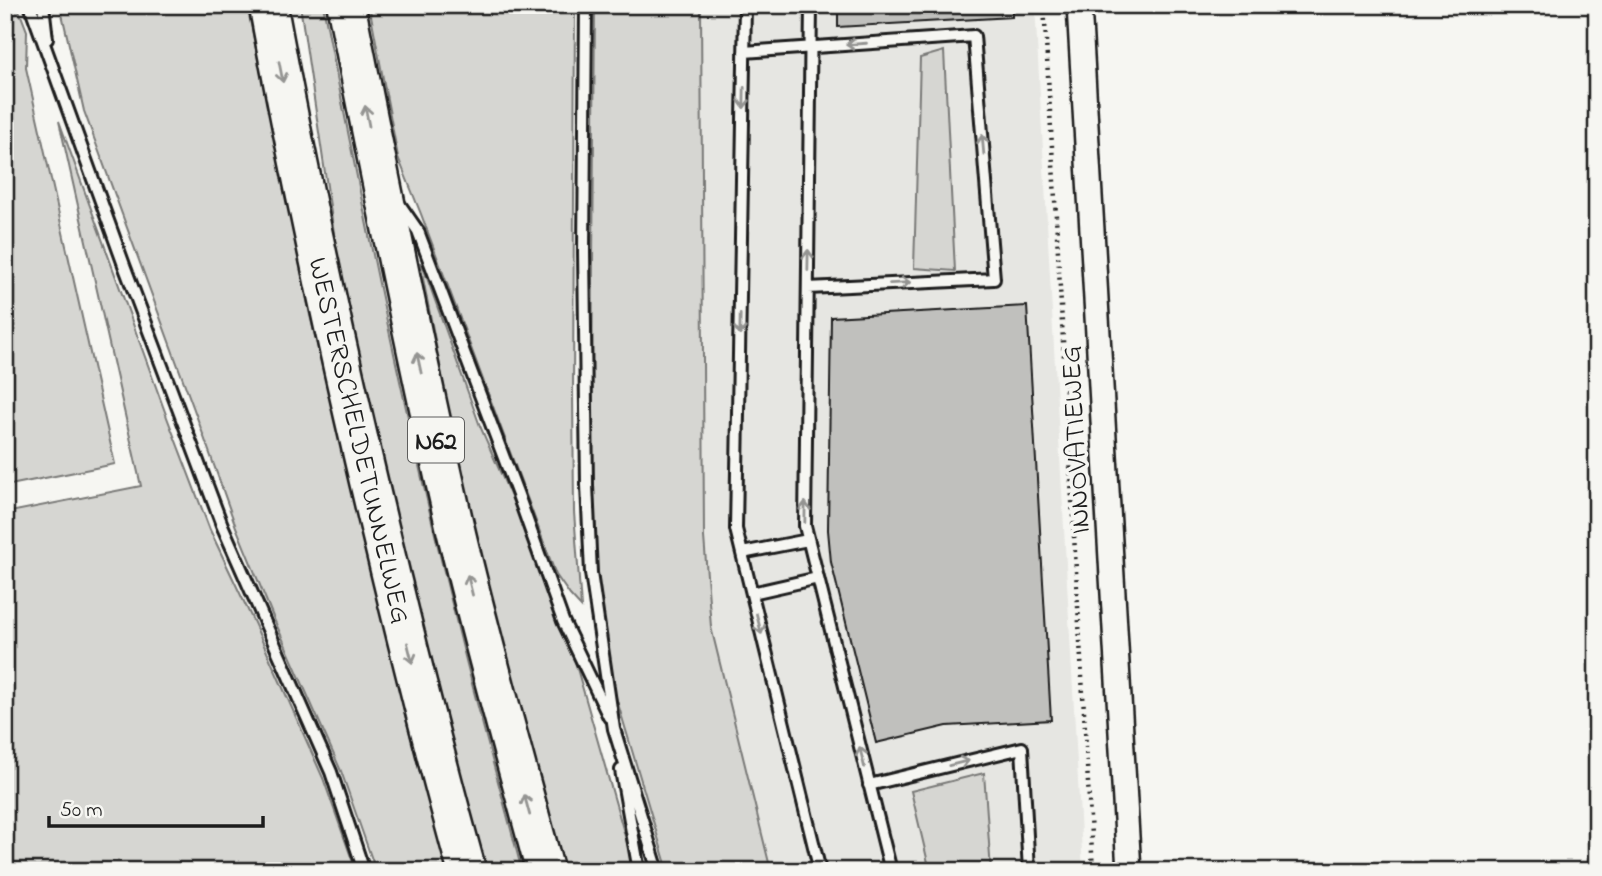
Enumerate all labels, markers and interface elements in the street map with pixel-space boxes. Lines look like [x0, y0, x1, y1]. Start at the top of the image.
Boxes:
one-way arrow [845, 38, 868, 51]
one-way arrow [274, 60, 288, 83]
one-way arrow [737, 86, 750, 109]
one-way arrow [360, 105, 374, 128]
one-way arrow [976, 134, 989, 157]
one-way arrow [801, 249, 815, 272]
street label: WESTERSCHELDETUNNELWEG [295, 254, 420, 628]
one-way arrow [889, 277, 912, 290]
one-way arrow [733, 314, 746, 337]
street label: INNOVATIEWEG [1052, 344, 1103, 535]
one-way arrow [412, 352, 425, 375]
road number: N62 [408, 418, 464, 462]
one-way arrow [798, 501, 812, 524]
one-way arrow [463, 574, 476, 597]
one-way arrow [753, 612, 766, 634]
one-way arrow [404, 641, 417, 664]
one-way arrow [855, 746, 868, 769]
one-way arrow [948, 756, 970, 769]
scale bar [49, 785, 262, 829]
one-way arrow [520, 794, 533, 817]
text: 50 m [60, 796, 103, 826]

